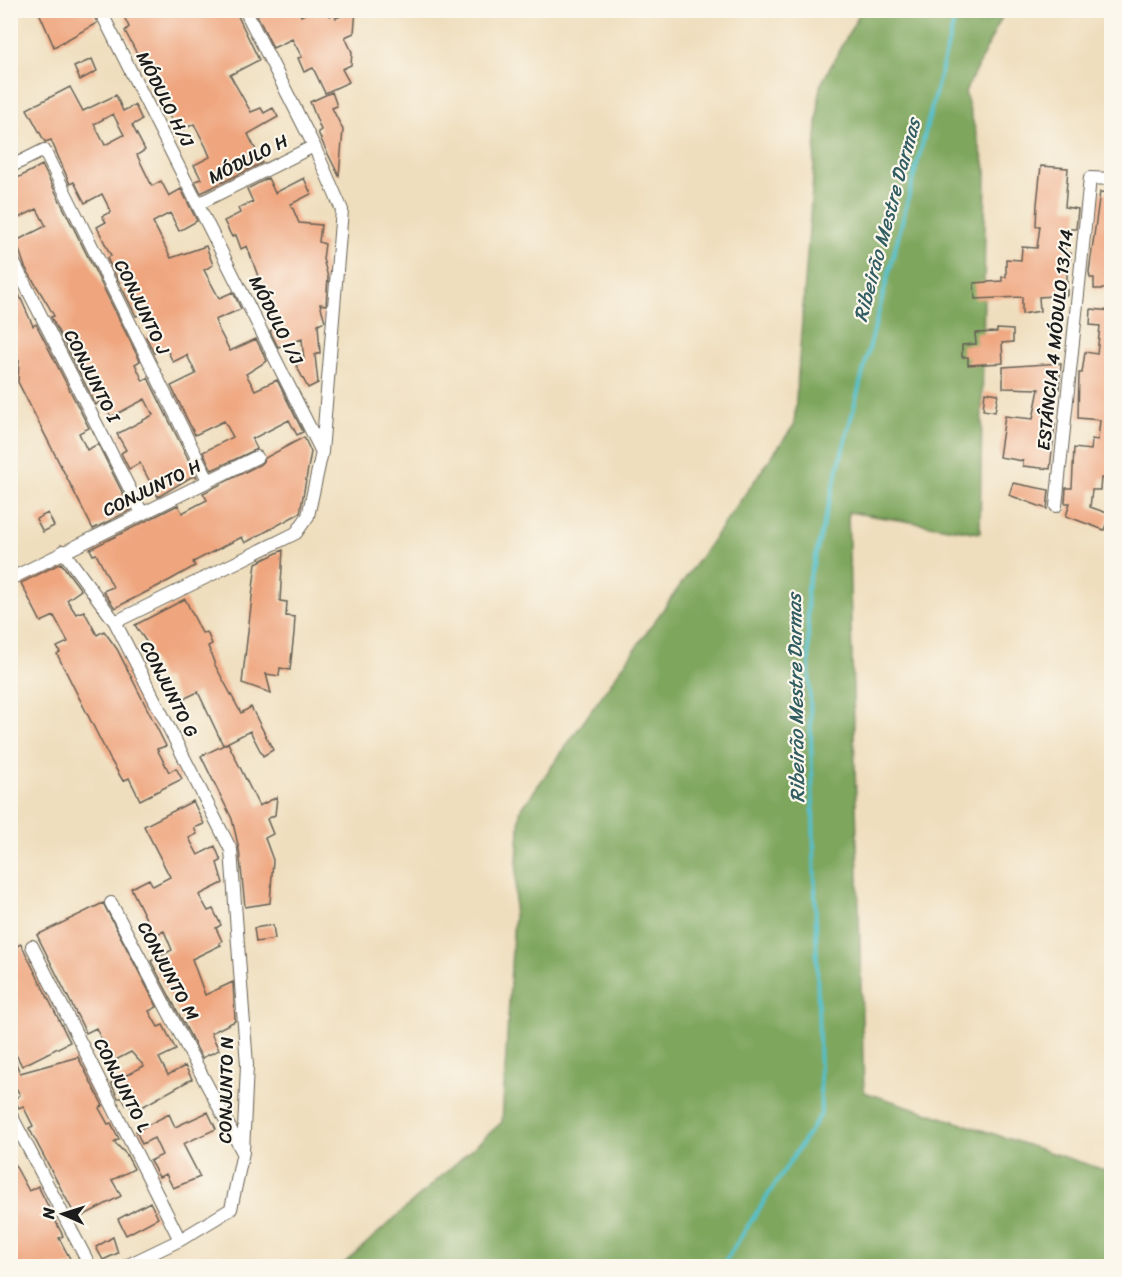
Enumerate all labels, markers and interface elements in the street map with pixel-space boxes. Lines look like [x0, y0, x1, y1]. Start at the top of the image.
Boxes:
street label: MÓDULO H/J [127, 45, 203, 153]
water label: Ribeirão Mestre Darmas [843, 112, 932, 326]
street label: MÓDULO H [202, 125, 294, 193]
street label: ESTÂNCIA 4 MÓDULO 13/14 [1027, 228, 1083, 452]
street label: CONJUNTO J [105, 254, 179, 361]
street label: MÓDULO I/J [240, 270, 312, 371]
street label: CONJUNTO I [55, 324, 130, 430]
street label: CONJUNTO H [97, 450, 207, 526]
water label: Ribeirão Mestre Darmas [777, 590, 815, 803]
street label: CONJUNTO G [131, 635, 207, 743]
street label: CONJUNTO M [128, 916, 208, 1027]
street label: CONJUNTO L [84, 1032, 160, 1139]
street label: CONJUNTO N [209, 1036, 243, 1144]
north arrow [33, 1184, 93, 1244]
text: N [34, 1206, 63, 1221]

